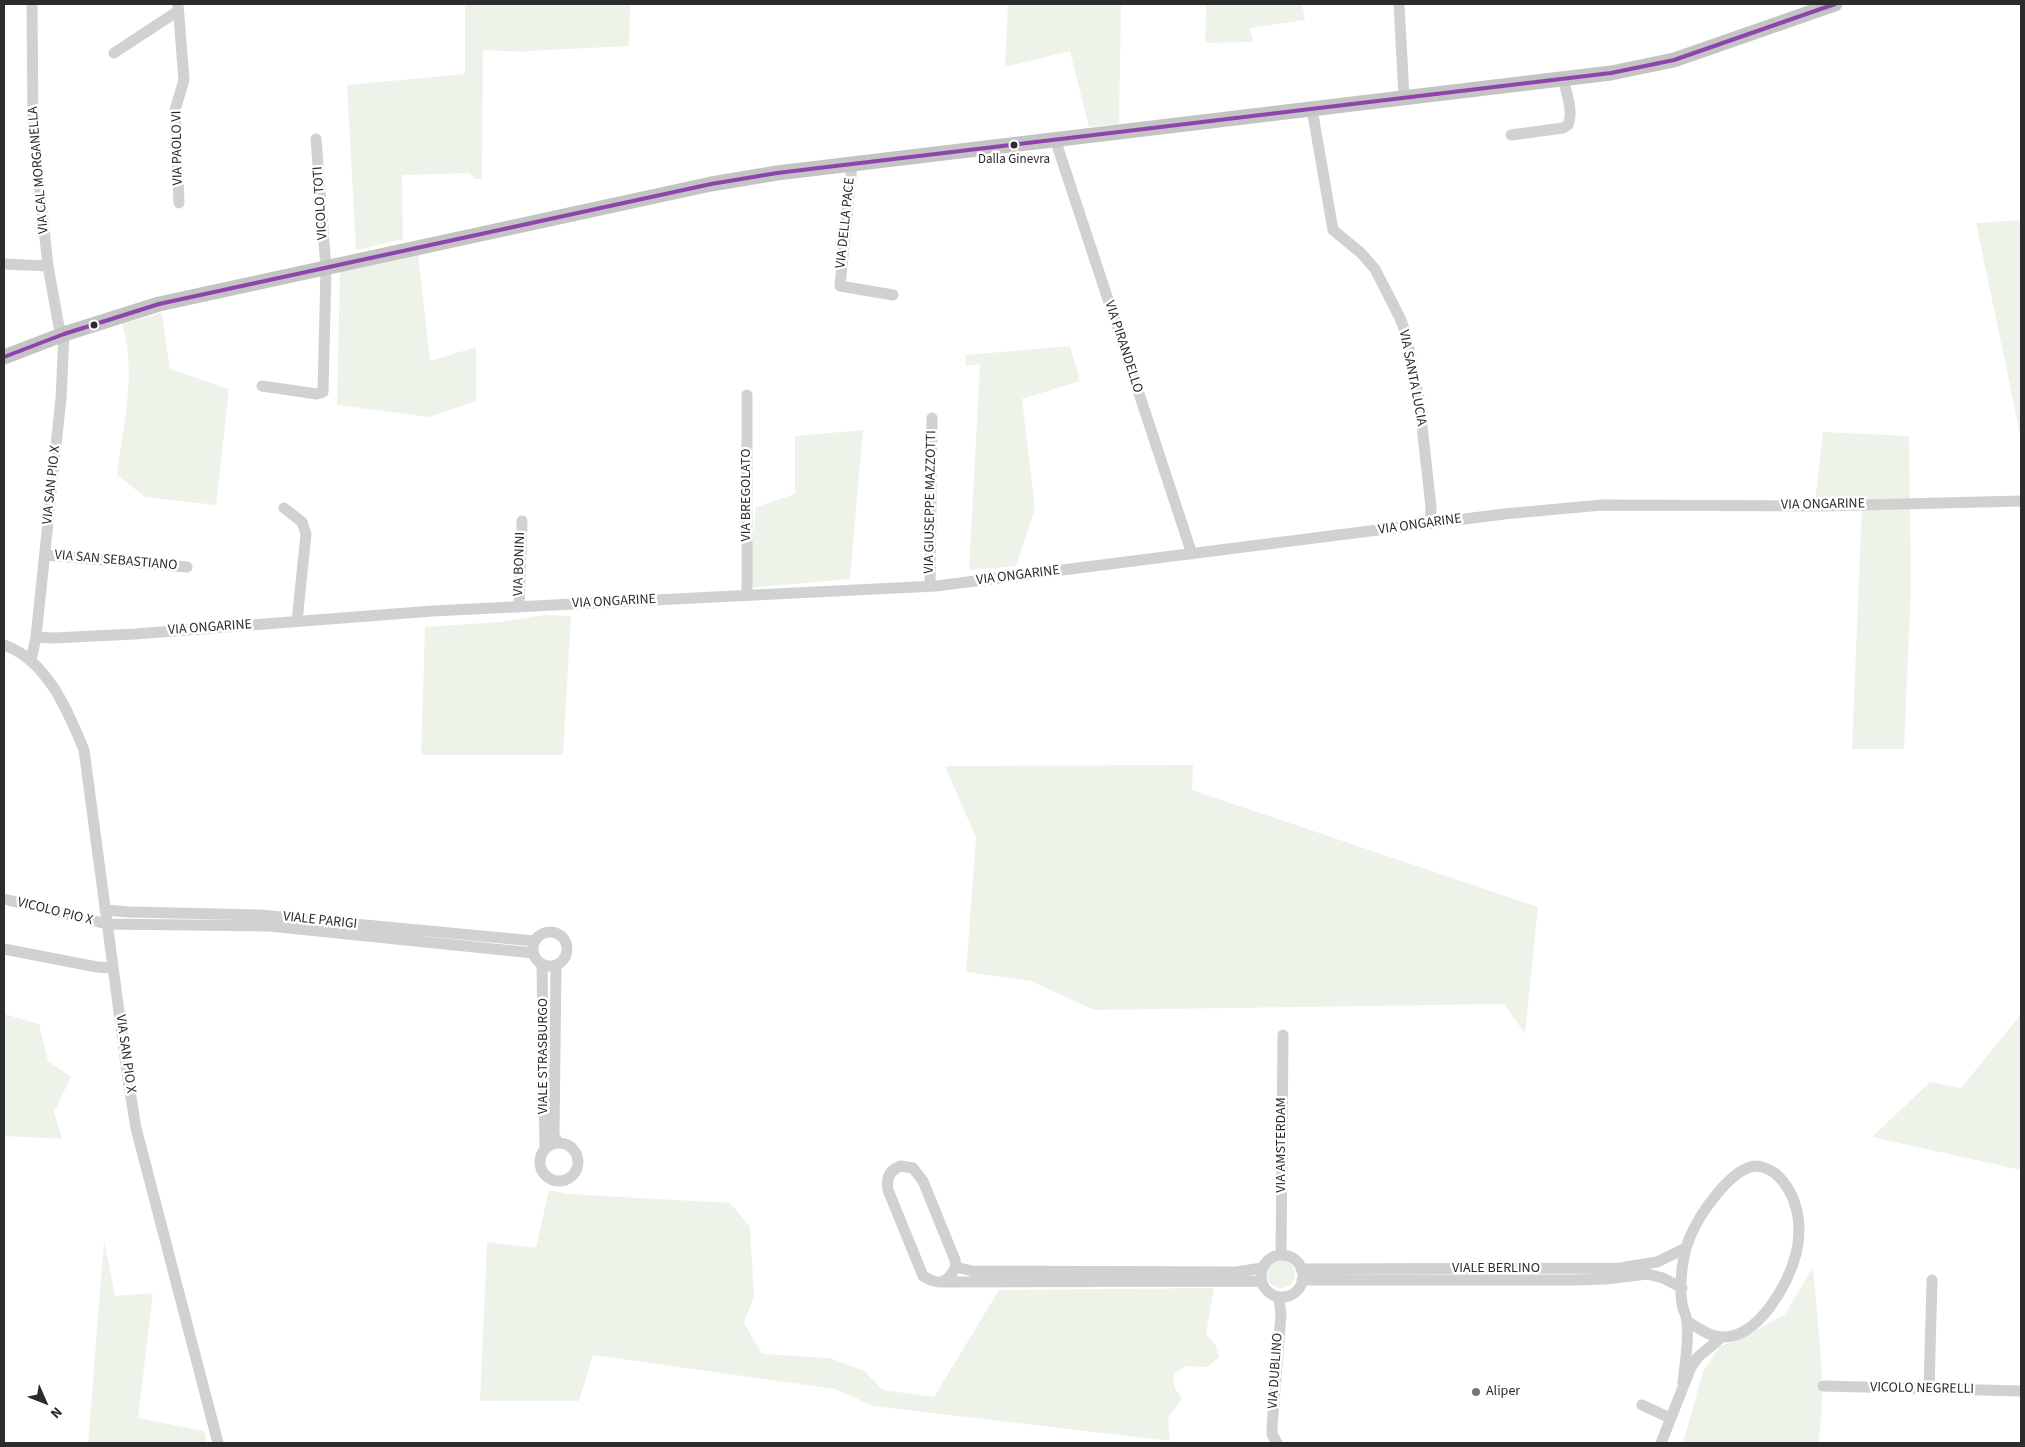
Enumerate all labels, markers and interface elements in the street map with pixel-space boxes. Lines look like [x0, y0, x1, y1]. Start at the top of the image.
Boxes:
street label: VIA CAL MORGANELLA [25, 106, 53, 234]
street label: VIA PAOLO VI [169, 110, 187, 186]
marker: Dalla Ginevra [1009, 140, 1019, 150]
place label: Dalla Ginevra [978, 152, 1050, 168]
street label: VICOLO TOTI [310, 166, 332, 240]
street label: VIA DELLA PACE [833, 177, 859, 269]
street label: VIA PIRANDELLO [1100, 299, 1146, 395]
unlabelled marker [89, 320, 99, 330]
street label: VIA SANTA LUCIA [1394, 329, 1430, 427]
street label: VIA GIUSEPPE MAZZOTTI [921, 430, 941, 574]
street label: VIA SAN PIO X [40, 445, 64, 525]
street label: VIA BREGOLATO [739, 449, 755, 541]
street label: VIA ONGARINE [1781, 496, 1865, 514]
street label: VIA ONGARINE [1377, 511, 1463, 539]
street label: VIA BONINI [510, 532, 530, 596]
street label: VIA SAN SEBASTIANO [54, 547, 178, 575]
street label: VIA ONGARINE [975, 563, 1061, 589]
street label: VIA ONGARINE [572, 591, 656, 613]
street label: VIA ONGARINE [168, 617, 252, 639]
street label: VICOLO PIO X [16, 895, 94, 929]
street label: VIALE PARIGI [282, 909, 358, 933]
street label: VIALE STRASBURGO [536, 998, 552, 1114]
street label: VIA SAN PIO X [111, 1014, 139, 1094]
street label: VIA AMSTERDAM [1274, 1097, 1290, 1193]
street label: VIALE BERLINO [1452, 1261, 1540, 1277]
street label: VIA DUBLINO [1265, 1333, 1287, 1409]
north arrow [20, 1377, 70, 1427]
street label: VICOLO NEGRELLI [1870, 1380, 1974, 1398]
place label: Aliper [1486, 1384, 1520, 1400]
marker: Aliper [1470, 1386, 1482, 1398]
text: N [45, 1402, 66, 1423]

